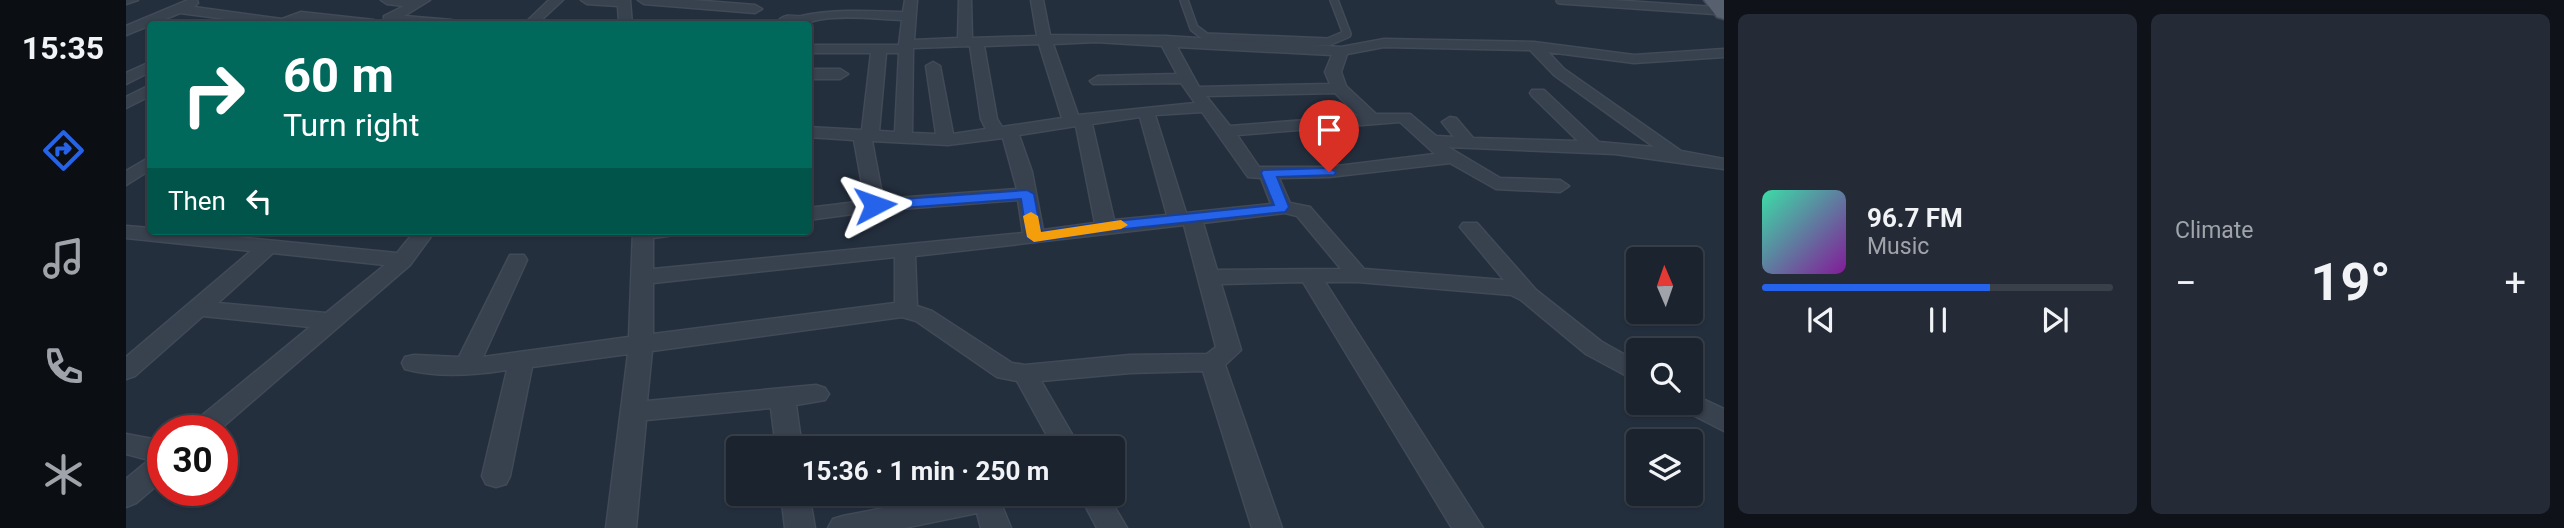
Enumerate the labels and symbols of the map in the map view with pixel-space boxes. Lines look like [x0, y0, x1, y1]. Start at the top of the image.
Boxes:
pin [1299, 100, 1359, 172]
position arrow [838, 168, 912, 242]
north arrow [1626, 247, 1703, 324]
speed limit sign: 30 [147, 415, 238, 506]

